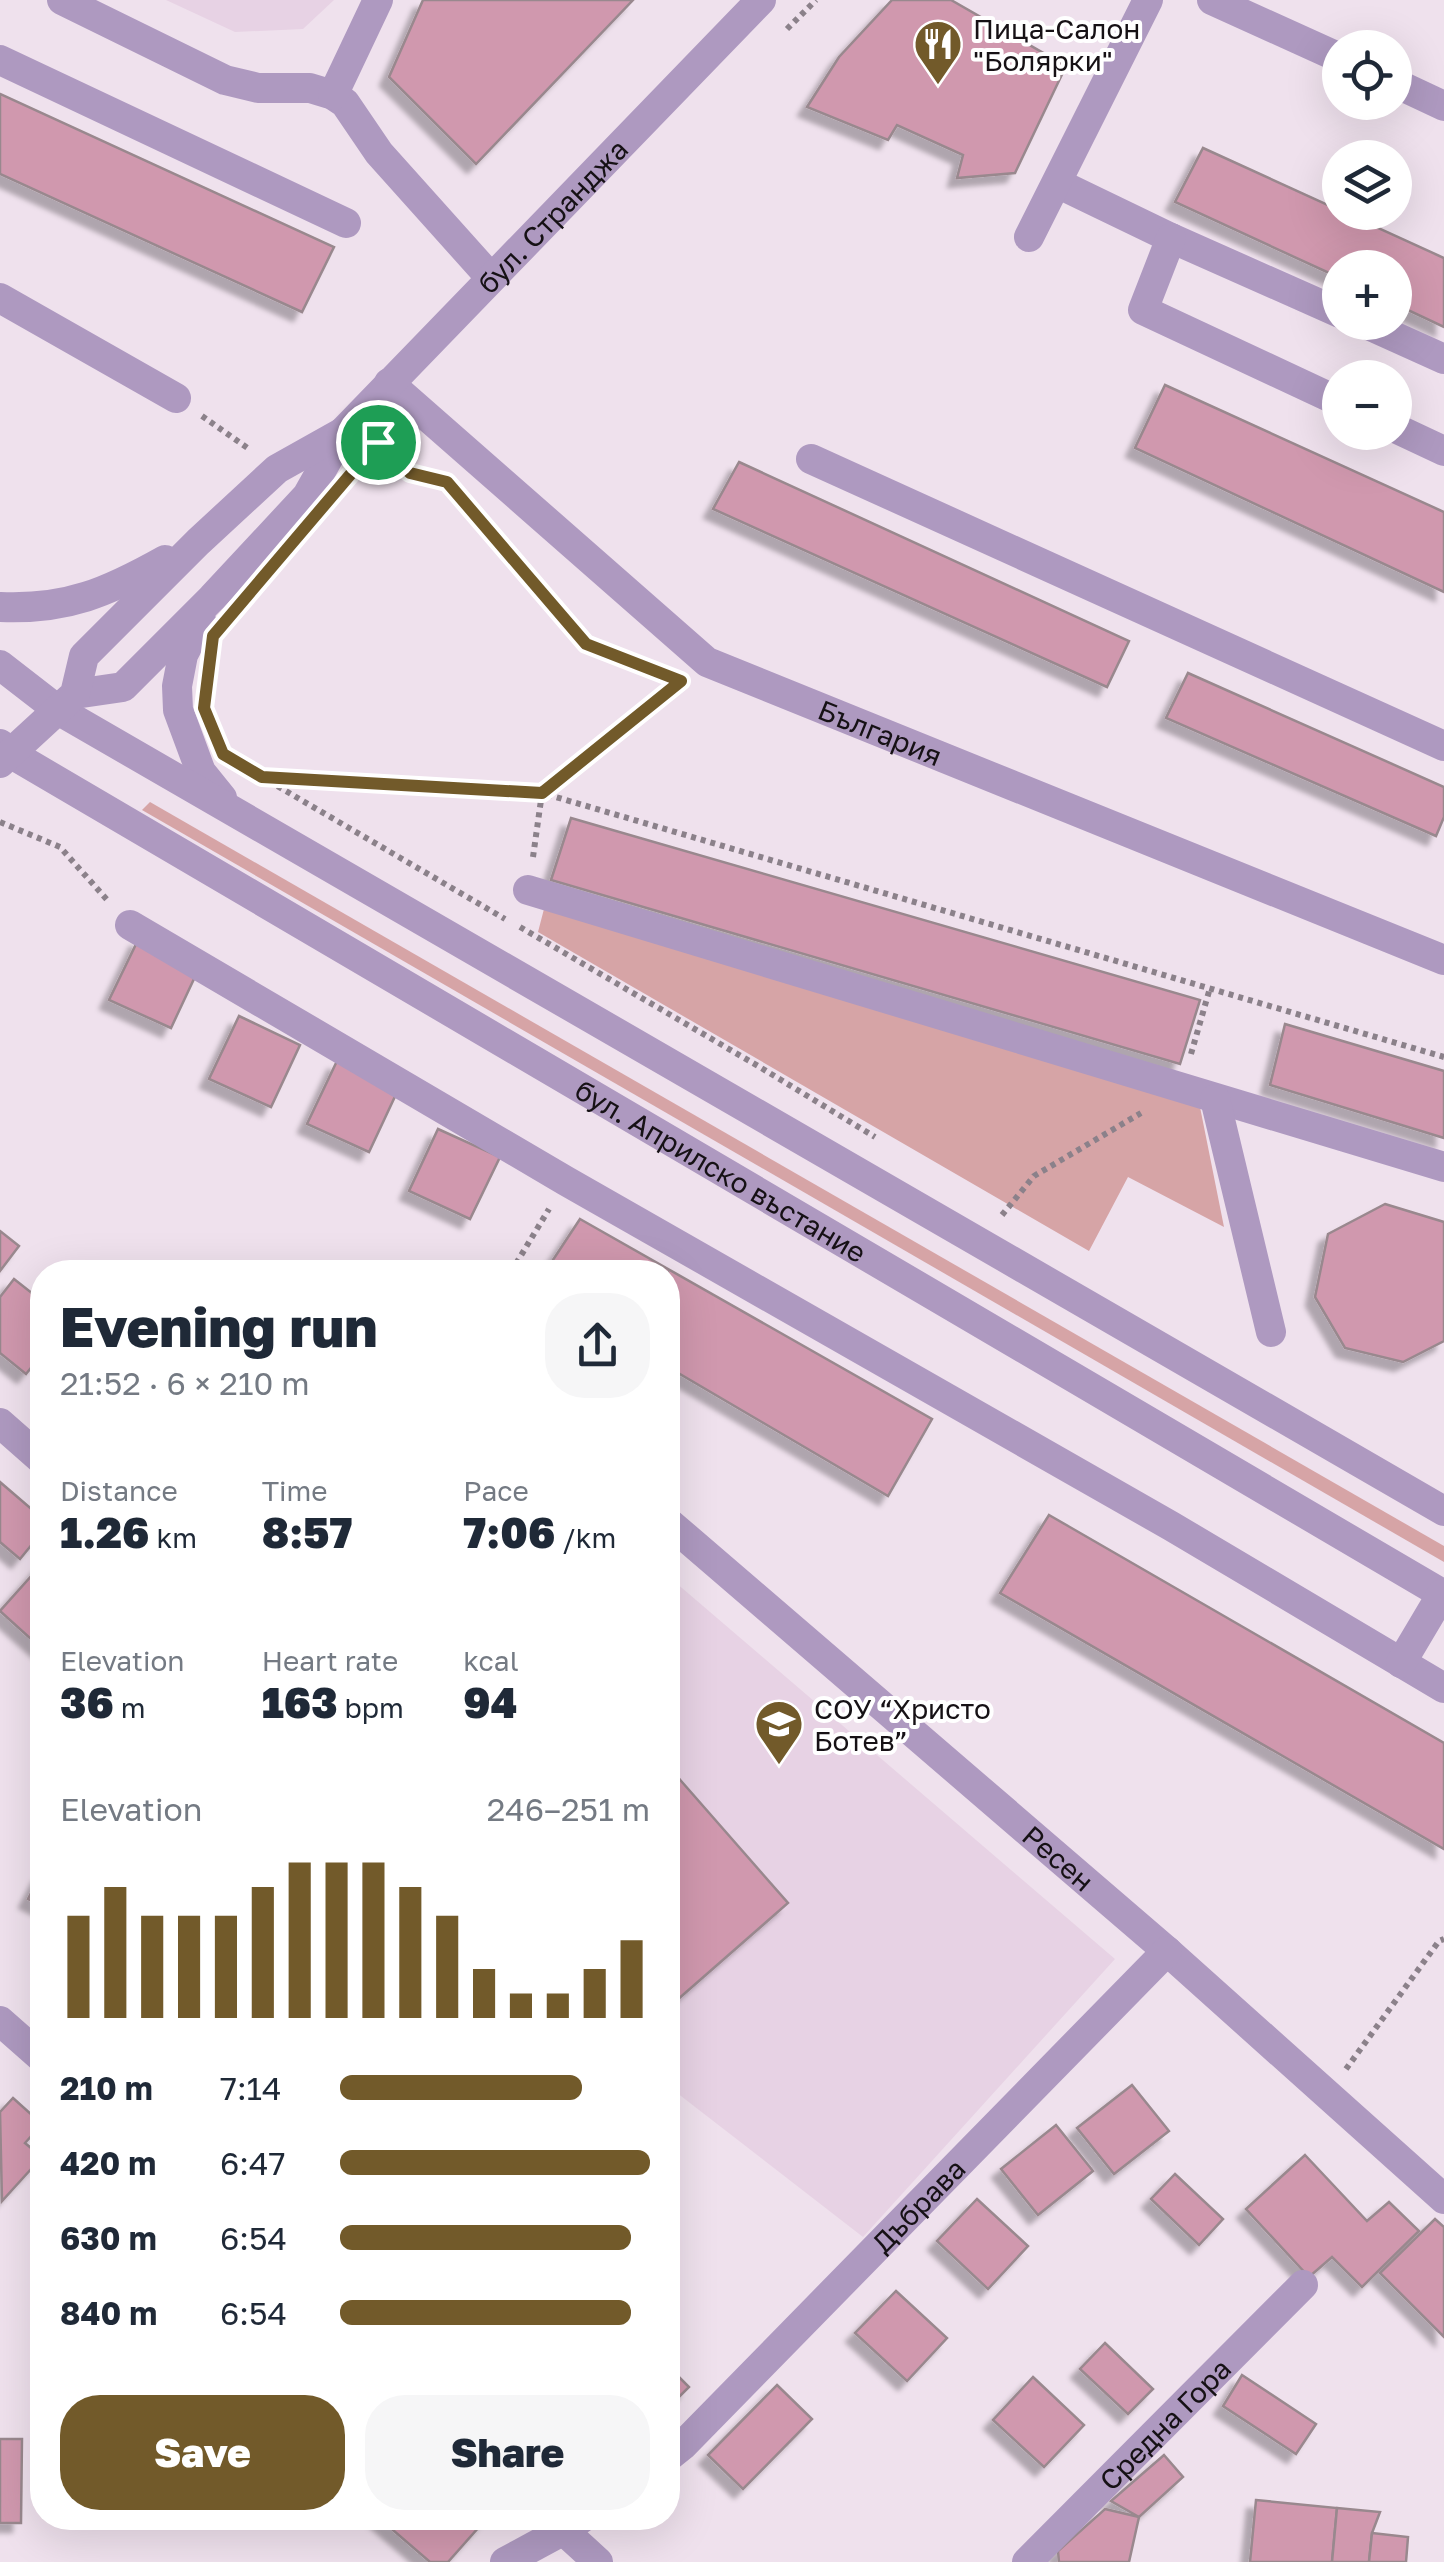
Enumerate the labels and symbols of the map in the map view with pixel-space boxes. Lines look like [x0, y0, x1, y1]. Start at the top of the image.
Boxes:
place label: Пица-Салон "Болярки" [973, 12, 1140, 77]
restaurant icon: Пица-Салон "Болярки" [912, 18, 964, 86]
street label: бул. Странджа [470, 132, 634, 300]
pin [336, 400, 421, 485]
street label: България [814, 692, 947, 772]
street label: бул. Априлско въстание [570, 1072, 872, 1269]
place label: СОУ “Христо Ботев” [814, 1692, 991, 1757]
school or university icon: СОУ “Христо Ботев” [753, 1698, 805, 1766]
street label: Ресен [1016, 1818, 1101, 1897]
street label: Дъбрава [865, 2151, 971, 2259]
street label: Средна Гора [1092, 2351, 1237, 2496]

